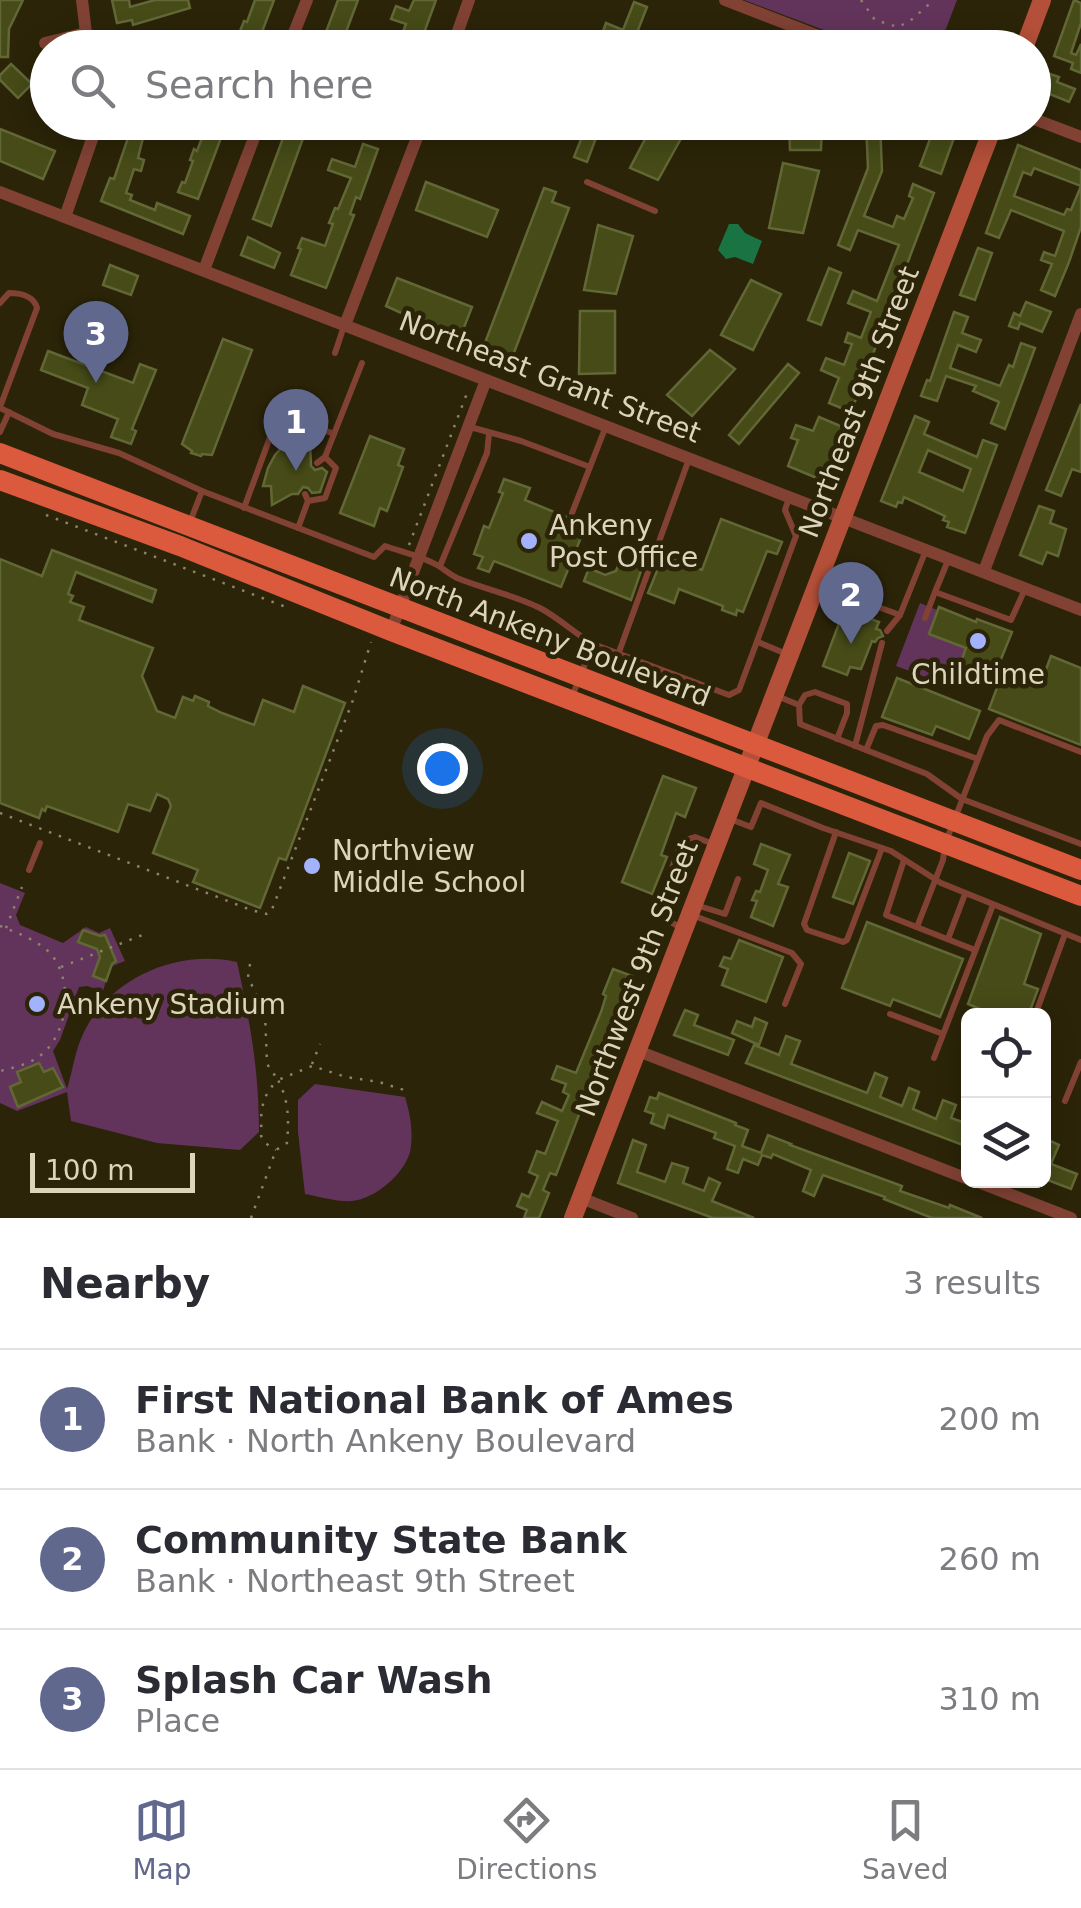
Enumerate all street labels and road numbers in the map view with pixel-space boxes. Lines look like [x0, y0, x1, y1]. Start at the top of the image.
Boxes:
street label: Northeast 9th Street [792, 262, 926, 542]
street label: Northeast Grant Street [395, 304, 705, 450]
street label: North Ankeny Boulevard [385, 560, 715, 714]
street label: Northwest 9th Street [569, 835, 705, 1121]

